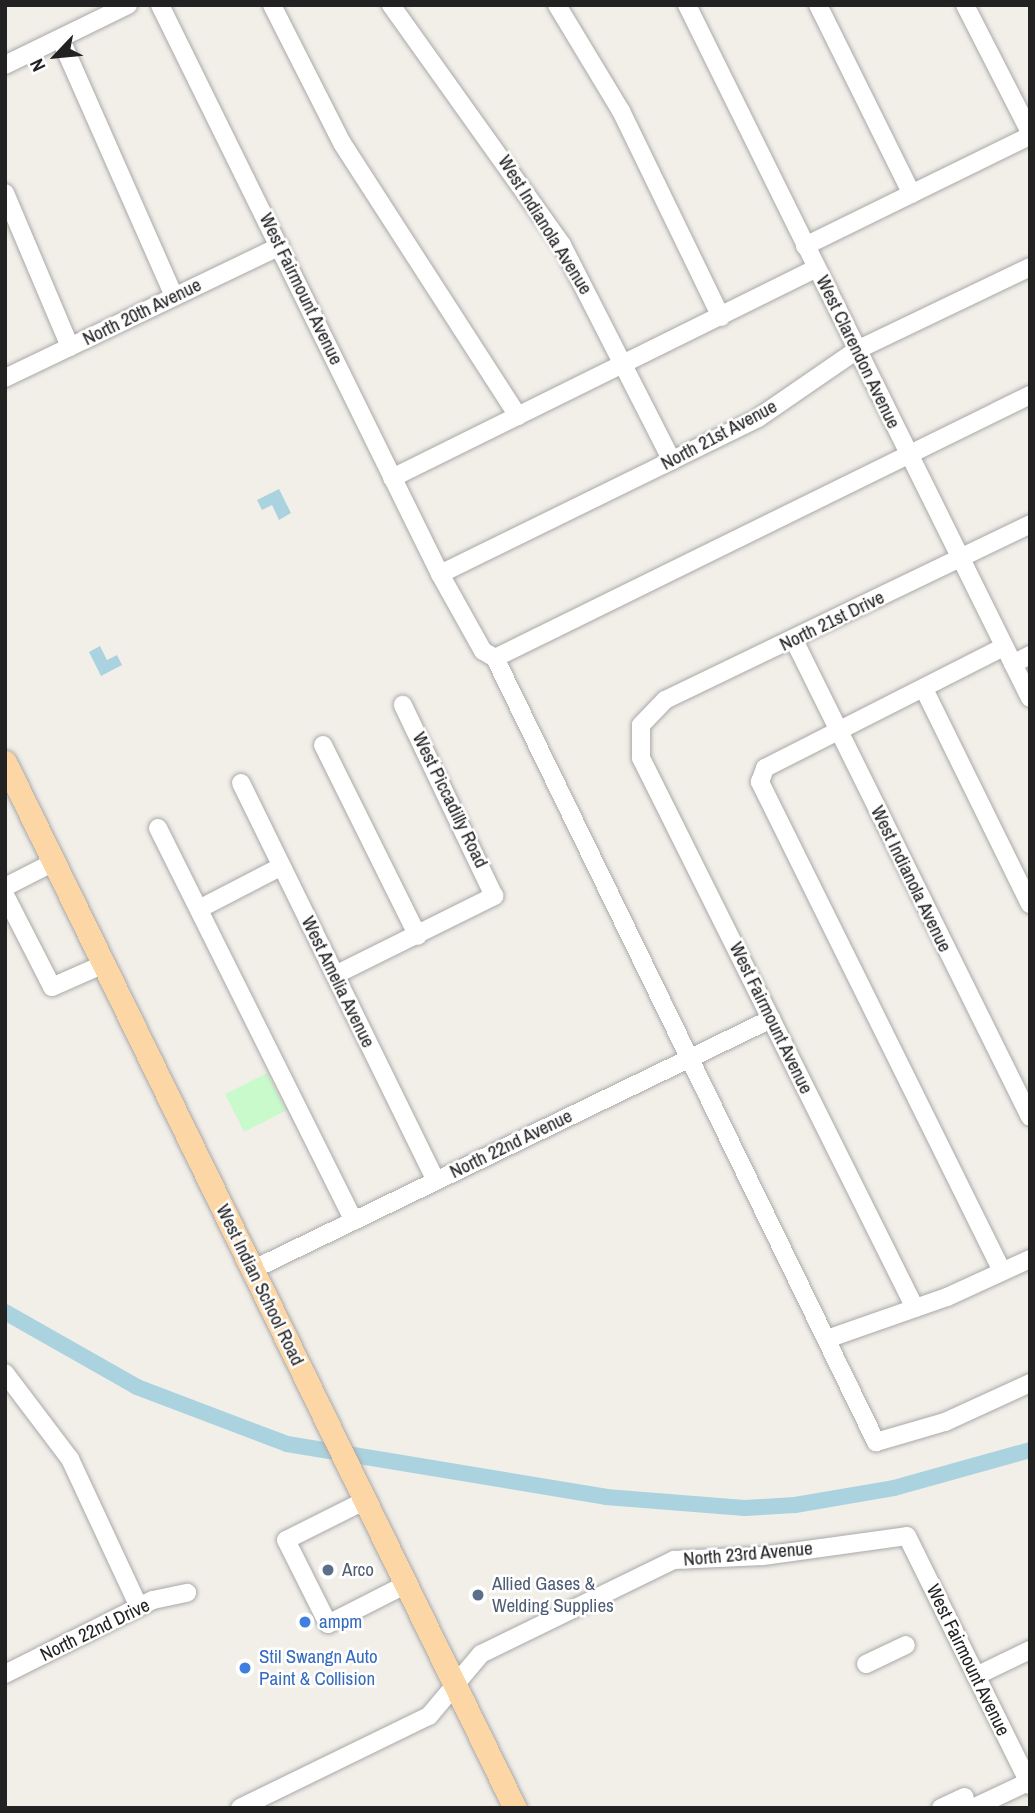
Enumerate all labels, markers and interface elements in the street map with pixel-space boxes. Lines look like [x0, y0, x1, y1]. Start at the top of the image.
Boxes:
north arrow [21, 21, 91, 91]
text: N [23, 54, 51, 76]
street label: West Indianola Avenue [493, 151, 597, 299]
street label: West Fairmount Avenue [254, 209, 348, 369]
street label: West Clarendon Avenue [811, 271, 905, 433]
street label: North 20th Avenue [79, 273, 205, 351]
street label: North 21st Avenue [657, 395, 781, 475]
street label: North 21st Drive [776, 586, 888, 656]
street label: West Piccadilly Road [407, 729, 493, 871]
street label: West Indianola Avenue [866, 802, 956, 956]
street label: West Amelia Avenue [296, 912, 380, 1052]
street label: West Fairmount Avenue [724, 938, 818, 1098]
street label: North 22nd Avenue [446, 1104, 576, 1184]
street label: West Indian School Road [211, 1201, 309, 1369]
street label: North 23rd Avenue [682, 1537, 814, 1571]
place label: Arco [342, 1559, 374, 1581]
marker: Arco [320, 1562, 336, 1578]
place label: Allied Gases & Welding Supplies [492, 1573, 614, 1617]
street label: West Fairmount Avenue [921, 1580, 1015, 1740]
marker: Allied Gases & Welding Supplies [470, 1587, 486, 1603]
street label: North 22nd Drive [37, 1594, 153, 1666]
place label: ampm [319, 1611, 362, 1633]
marker: ampm [297, 1614, 313, 1630]
place label: Stil Swangn Auto Paint & Collision [259, 1646, 379, 1690]
marker: Stil Swangn Auto Paint & Collision [237, 1660, 253, 1676]

